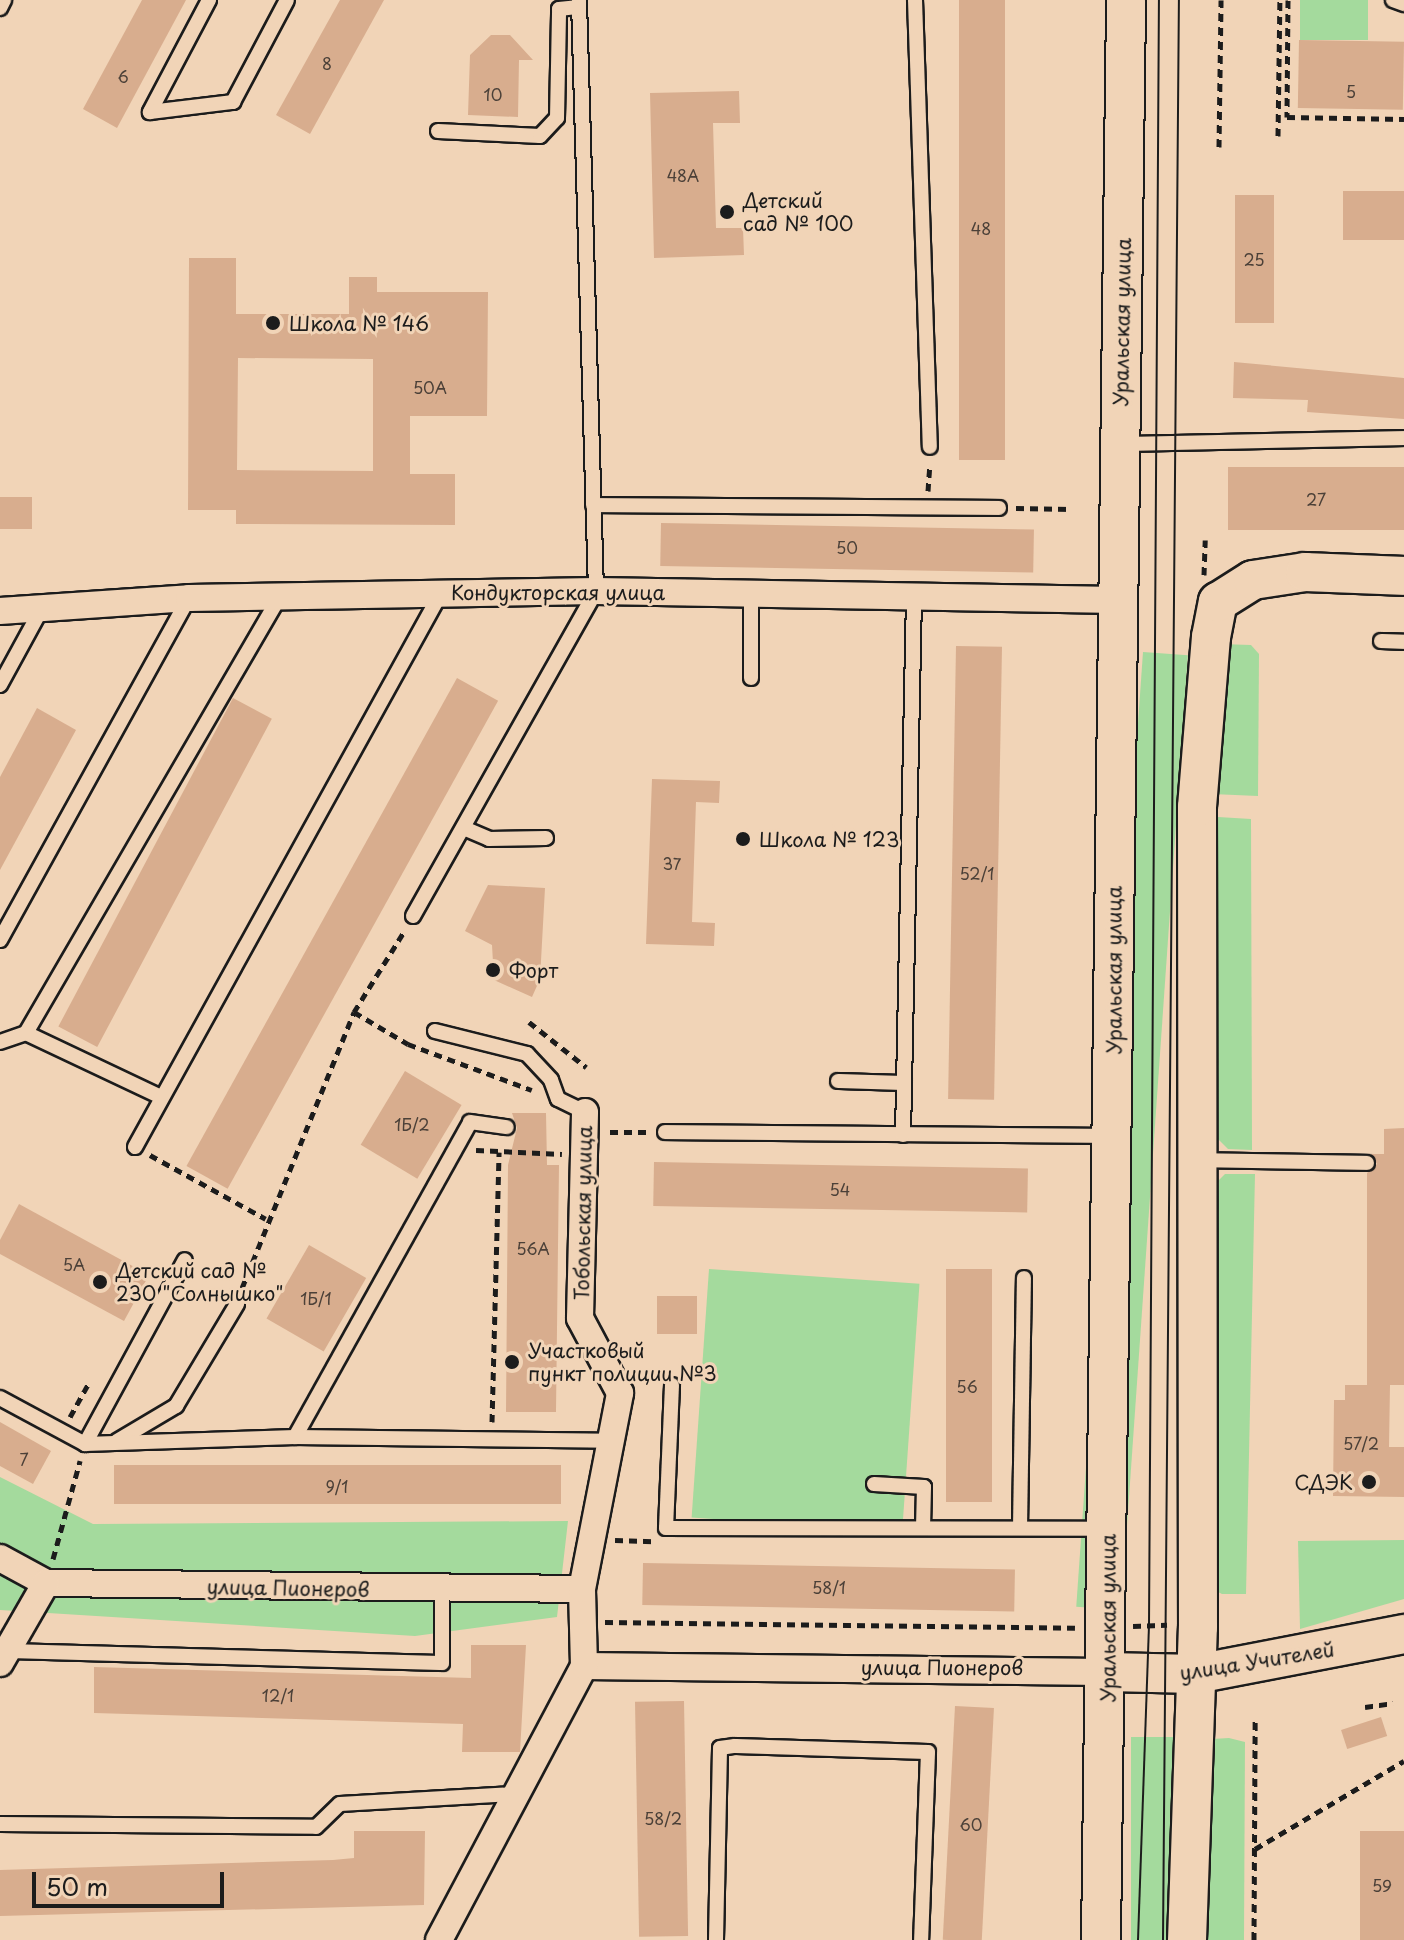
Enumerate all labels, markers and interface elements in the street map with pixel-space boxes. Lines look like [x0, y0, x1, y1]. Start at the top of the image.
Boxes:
house number: 8 [322, 53, 332, 73]
house number: 6 [117, 66, 129, 86]
house number: 5 [1346, 81, 1356, 101]
house number: 10 [484, 84, 502, 104]
house number: 48А [667, 165, 699, 185]
place label: Детский сад № 100 [743, 188, 854, 235]
marker: Детский сад № 100 [718, 203, 736, 221]
house number: 48 [971, 218, 991, 238]
street label: Уральская улица [1109, 237, 1135, 407]
house number: 25 [1243, 249, 1265, 269]
place label: Школа № 146 [289, 311, 430, 335]
marker: Школа № 146 [264, 314, 282, 332]
house number: 50А [413, 377, 447, 397]
house number: 27 [1306, 489, 1326, 509]
house number: 50 [836, 537, 858, 557]
street label: Кондукторская улица [450, 580, 666, 604]
place label: Школа № 123 [759, 827, 900, 851]
marker: Школа № 123 [734, 830, 752, 848]
house number: 37 [663, 853, 681, 873]
house number: 52/1 [960, 863, 994, 883]
street label: Уральская улица [1102, 885, 1126, 1055]
place label: Форт [509, 958, 558, 982]
marker: Форт [484, 961, 502, 979]
house number: 1Б/2 [394, 1114, 430, 1134]
street label: Тобольская улица [569, 1125, 597, 1301]
house number: 54 [830, 1179, 850, 1199]
house number: 56А [516, 1238, 550, 1258]
house number: 5А [63, 1254, 85, 1274]
place label: Детский сад № 230 "Солнышко" [116, 1258, 285, 1305]
marker: Детский сад № 230 "Солнышко" [91, 1273, 109, 1291]
house number: 1Б/1 [300, 1288, 332, 1308]
place label: Участковый пункт полиции №3 [528, 1338, 718, 1385]
marker: Участковый пункт полиции №3 [503, 1353, 521, 1371]
house number: 56 [956, 1376, 978, 1396]
house number: 57/2 [1343, 1433, 1379, 1453]
house number: 7 [19, 1449, 29, 1469]
place label: СДЭК [1294, 1470, 1353, 1494]
marker: СДЭК [1360, 1473, 1378, 1491]
house number: 9/1 [325, 1476, 349, 1496]
street label: Уральская улица [1096, 1533, 1120, 1703]
street label: улица Пионеров [206, 1575, 370, 1601]
house number: 58/1 [812, 1577, 846, 1597]
street label: улица Учителей [1178, 1637, 1336, 1685]
street label: улица Пионеров [861, 1655, 1023, 1679]
house number: 12/1 [262, 1685, 294, 1705]
house number: 58/2 [644, 1808, 682, 1828]
house number: 60 [960, 1814, 982, 1834]
scale bar [36, 1856, 228, 1906]
text: 50 m [46, 1868, 108, 1904]
house number: 59 [1372, 1875, 1392, 1895]

